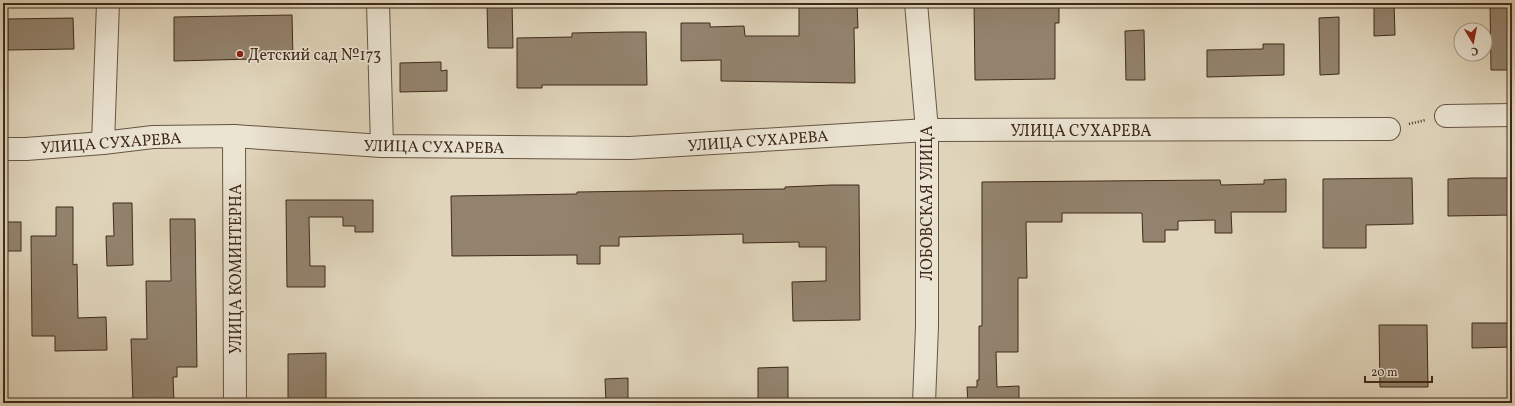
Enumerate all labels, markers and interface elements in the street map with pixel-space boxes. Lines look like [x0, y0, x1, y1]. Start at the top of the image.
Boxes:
north arrow [1453, 22, 1493, 62]
text: С [1470, 42, 1479, 58]
place label: Детский сад №173 [248, 45, 381, 67]
marker: Детский сад №173 [235, 49, 245, 59]
street label: УЛИЦА СУХАРЕВА [1011, 121, 1151, 143]
street label: ЛОБОВСКАЯ УЛИЦА [917, 125, 939, 281]
street label: УЛИЦА СУХАРЕВА [687, 126, 829, 158]
street label: УЛИЦА СУХАРЕВА [40, 128, 182, 160]
street label: УЛИЦА СУХАРЕВА [363, 136, 505, 160]
street label: УЛИЦА КОМИНТЕРНА [226, 184, 248, 354]
scale bar [1365, 358, 1432, 384]
text: 20 m [1371, 365, 1398, 381]

